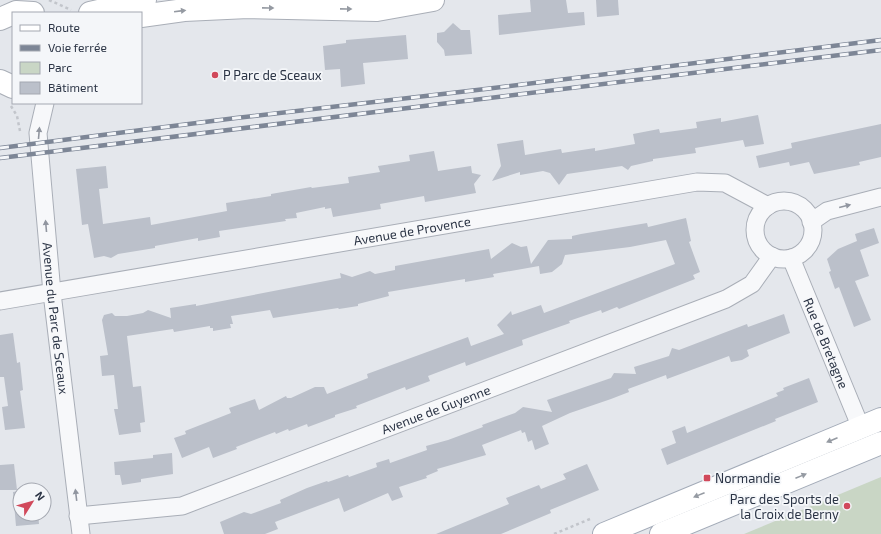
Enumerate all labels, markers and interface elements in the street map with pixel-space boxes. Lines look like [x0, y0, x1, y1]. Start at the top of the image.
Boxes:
one-way arrow [262, 5, 275, 11]
one-way arrow [340, 6, 353, 12]
one-way arrow [174, 8, 186, 14]
legend [12, 12, 142, 104]
text: Route [48, 20, 80, 34]
text: Voie ferrée [48, 40, 107, 54]
text: Parc [48, 60, 72, 74]
place label: P Parc de Sceaux [223, 67, 322, 83]
marker: P Parc de Sceaux [210, 70, 220, 80]
text: Bâtiment [48, 80, 99, 94]
one-way arrow [36, 127, 43, 139]
one-way arrow [838, 203, 851, 209]
street label: Avenue de Provence [352, 213, 472, 249]
one-way arrow [43, 220, 50, 232]
street label: Avenue du Parc de Sceaux [40, 242, 72, 395]
street label: Rue de Bretagne [800, 295, 852, 391]
street label: Avenue de Guyenne [379, 381, 493, 437]
one-way arrow [826, 437, 838, 443]
place label: Normandie [715, 470, 781, 486]
marker: Normandie [702, 473, 712, 483]
one-way arrow [795, 473, 807, 480]
north arrow [12, 482, 52, 522]
text: N [33, 489, 48, 503]
one-way arrow [73, 489, 79, 501]
place label: Parc des Sports de la Croix de Berny [730, 491, 839, 522]
one-way arrow [694, 492, 705, 498]
marker: Parc des Sports de la Croix de Berny [842, 501, 852, 511]

